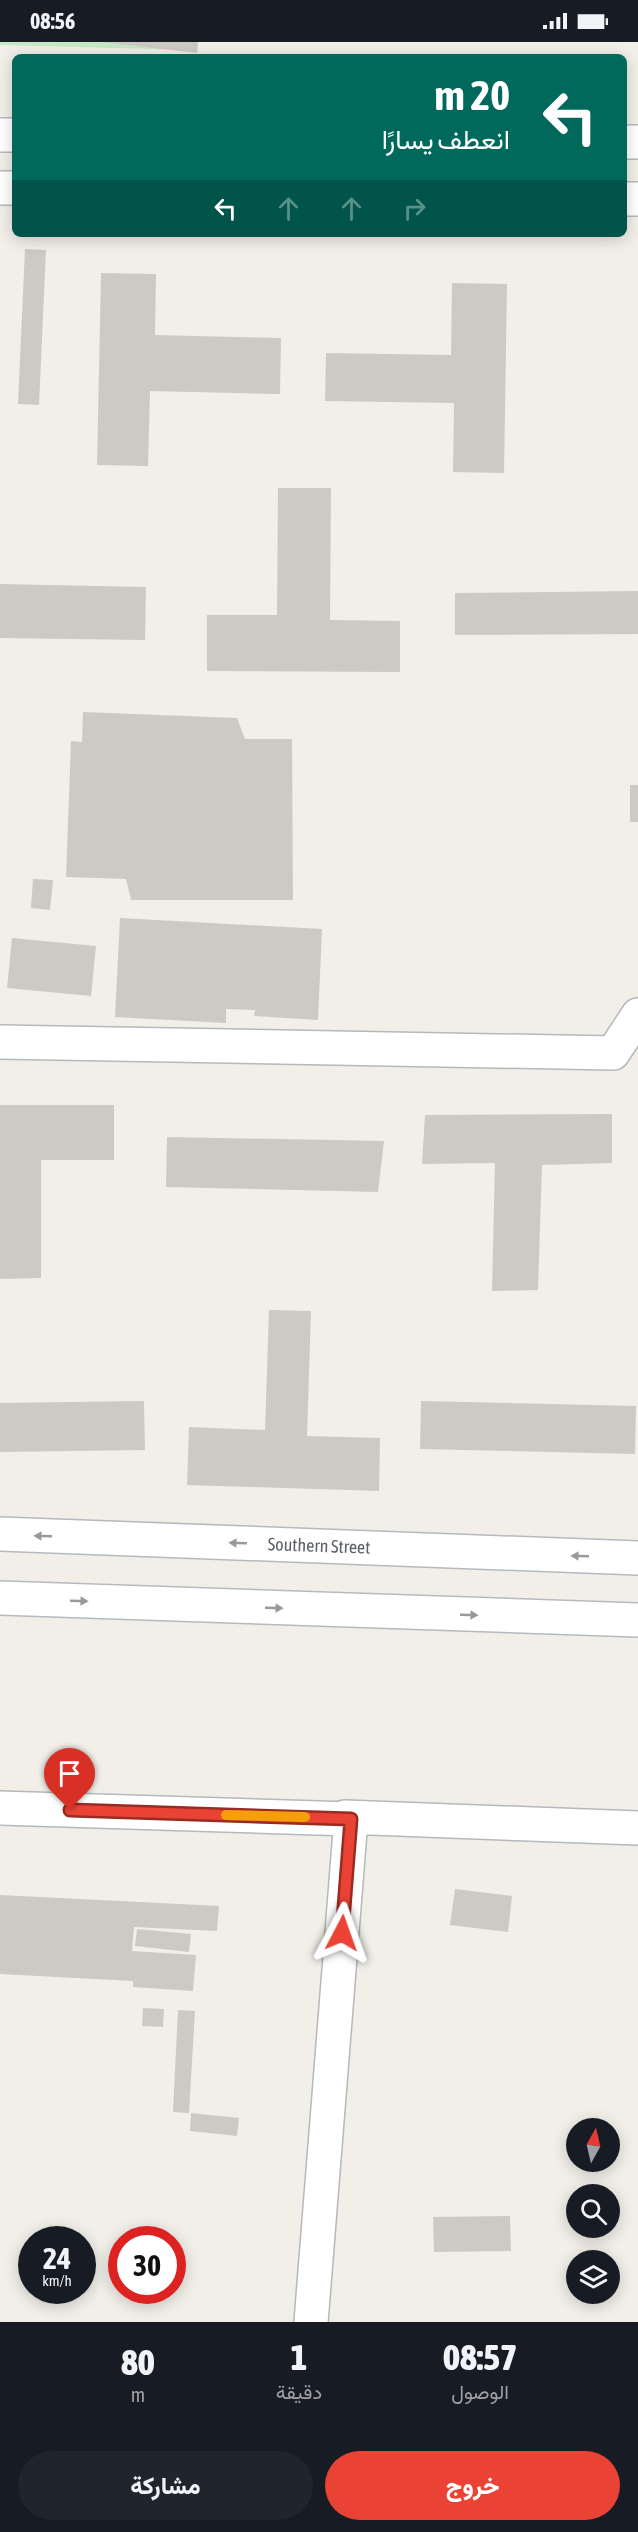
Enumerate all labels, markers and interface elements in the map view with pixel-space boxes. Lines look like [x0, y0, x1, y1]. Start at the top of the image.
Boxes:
text: 08:56 [30, 8, 75, 34]
text: 20 m [435, 71, 510, 119]
icon: left [531, 78, 609, 156]
text: انعطف يسارًا [382, 124, 510, 155]
icon: left [209, 192, 242, 225]
icon: ahead [272, 192, 305, 225]
icon: ahead [335, 192, 368, 225]
icon: right [398, 192, 431, 225]
one-way arrow [33, 1531, 52, 1540]
street label: Southern Street [267, 1533, 371, 1558]
one-way arrow [228, 1539, 247, 1548]
one-way arrow [570, 1552, 589, 1561]
one-way arrow [70, 1597, 89, 1606]
one-way arrow [265, 1603, 284, 1613]
one-way arrow [460, 1610, 479, 1619]
pin [44, 1748, 95, 1810]
icon: arrive [53, 1757, 86, 1790]
position arrow [310, 1901, 374, 1965]
north arrow [566, 2118, 620, 2172]
map controls [566, 2118, 620, 2304]
button: search [566, 2184, 620, 2238]
speed limit sign: 30 [108, 2226, 186, 2304]
text: 24 [43, 2241, 71, 2275]
button: layers [566, 2250, 620, 2304]
text: km/h [42, 2272, 72, 2289]
text: 1 [290, 2336, 307, 2378]
text: 08:57 [443, 2336, 517, 2378]
text: 80 [121, 2341, 155, 2383]
text: دقيقة [276, 2380, 322, 2403]
text: الوصول [451, 2380, 509, 2403]
text: m [131, 2383, 145, 2406]
button: مشاركة [18, 2451, 313, 2520]
button: خروج [325, 2451, 620, 2520]

